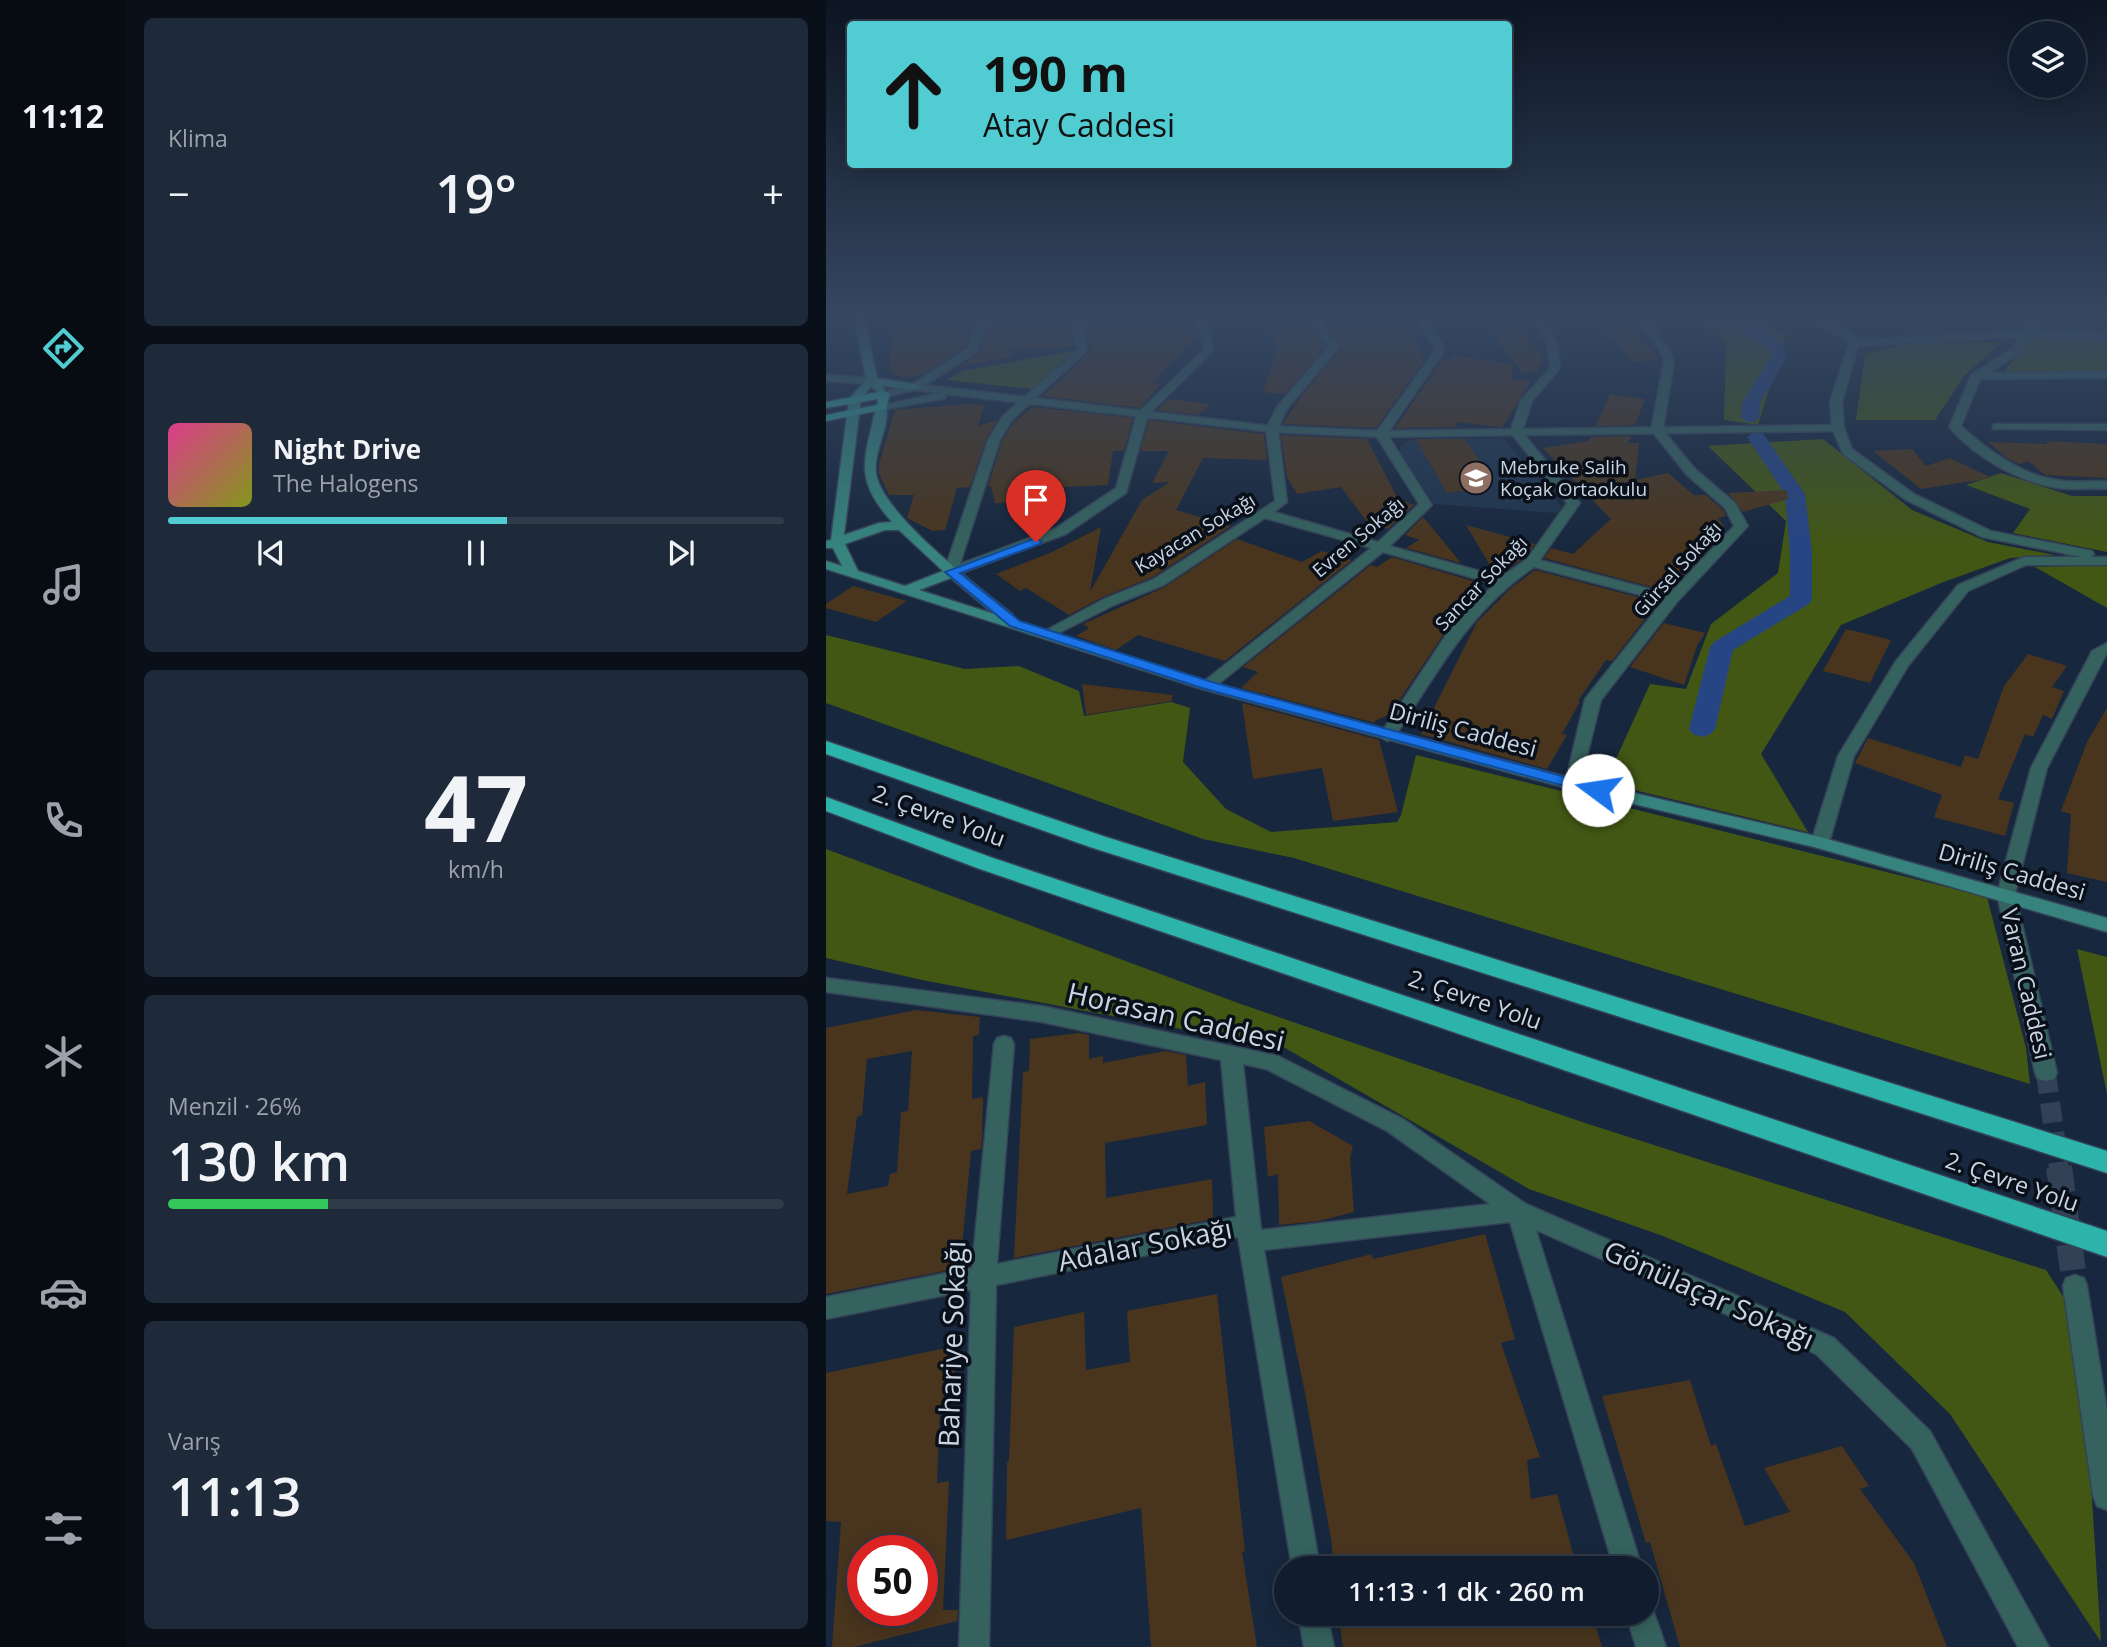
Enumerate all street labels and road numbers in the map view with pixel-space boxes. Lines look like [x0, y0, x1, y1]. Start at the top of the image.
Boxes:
street label: Kayacan Sokağı [1130, 487, 1260, 579]
street label: Evren Sokağı [1307, 491, 1409, 583]
street label: Gürsel Sokağı [1627, 516, 1727, 622]
street label: Sancar Sokağı [1429, 530, 1533, 636]
street label: Diriliş Caddesi [1386, 694, 1540, 764]
street label: 2. Çevre Yolu [869, 776, 1010, 854]
street label: Diriliş Caddesi [1935, 835, 2089, 907]
street label: Varan Caddesi [1994, 905, 2060, 1062]
street label: 2. Çevre Yolu [1404, 961, 1546, 1037]
street label: Horasan Caddesi [1064, 973, 1288, 1059]
street label: 2. Çevre Yolu [1941, 1143, 2083, 1219]
street label: Adalar Sokağı [1055, 1209, 1235, 1280]
street label: Gönülaçar Sokağı [1598, 1231, 1821, 1358]
street label: Bahariye Sokağı [928, 1240, 974, 1448]

